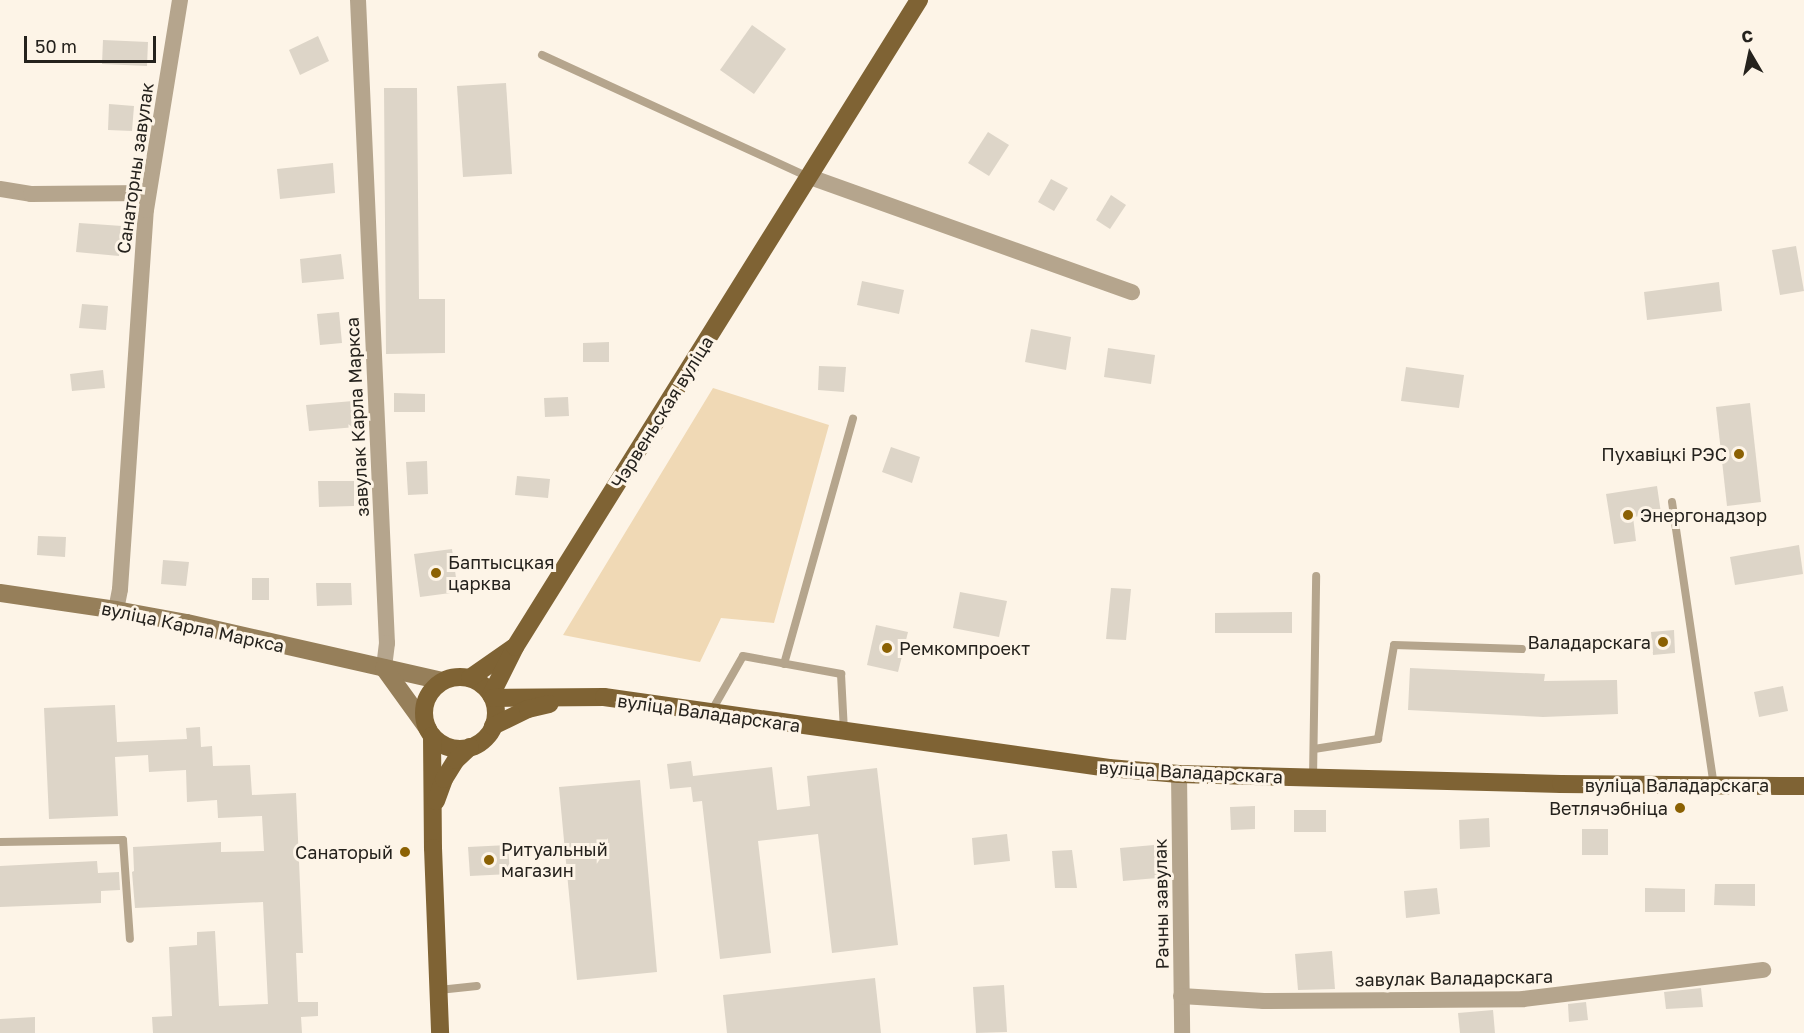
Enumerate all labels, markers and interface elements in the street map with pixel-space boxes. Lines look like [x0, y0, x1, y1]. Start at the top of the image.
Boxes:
scale bar [27, 24, 159, 62]
north arrow [1720, 24, 1780, 84]
text: С [1740, 25, 1754, 47]
text: 50 m [35, 35, 77, 57]
street label: Санаторны завулак [112, 81, 158, 255]
street label: завулак Карла Маркса [341, 317, 373, 517]
street label: Чэрвеньская вуліца [606, 332, 718, 492]
place label: Пухавіцкі РЭС [1601, 443, 1727, 465]
marker: Пухавіцкі РЭС [1732, 447, 1746, 461]
place label: Энергонадзор [1640, 504, 1767, 526]
marker: Энергонадзор [1621, 508, 1635, 522]
place label: Баптысцкая царква [448, 552, 554, 594]
marker: Баптысцкая царква [429, 566, 443, 580]
street label: вуліца Карла Маркса [100, 597, 286, 657]
place label: Валадарскага [1528, 631, 1651, 653]
marker: Валадарскага [1656, 635, 1670, 649]
place label: Ремкомпроект [899, 637, 1030, 659]
marker: Ремкомпроект [880, 641, 894, 655]
street label: вуліца Валадарскага [616, 689, 802, 737]
street label: вуліца Валадарскага [1098, 756, 1284, 788]
street label: вуліца Валадарскага [1585, 774, 1769, 796]
place label: Ветлячэбніца [1549, 797, 1668, 819]
marker: Ветлячэбніца [1673, 801, 1687, 815]
street label: Рачны завулак [1149, 838, 1173, 970]
place label: Ритуальный магазин [501, 839, 608, 882]
place label: Санаторый [295, 841, 393, 863]
marker: Санаторый [398, 845, 412, 859]
marker: Ритуальный магазин [482, 853, 496, 867]
street label: завулак Валадарскага [1355, 965, 1553, 991]

